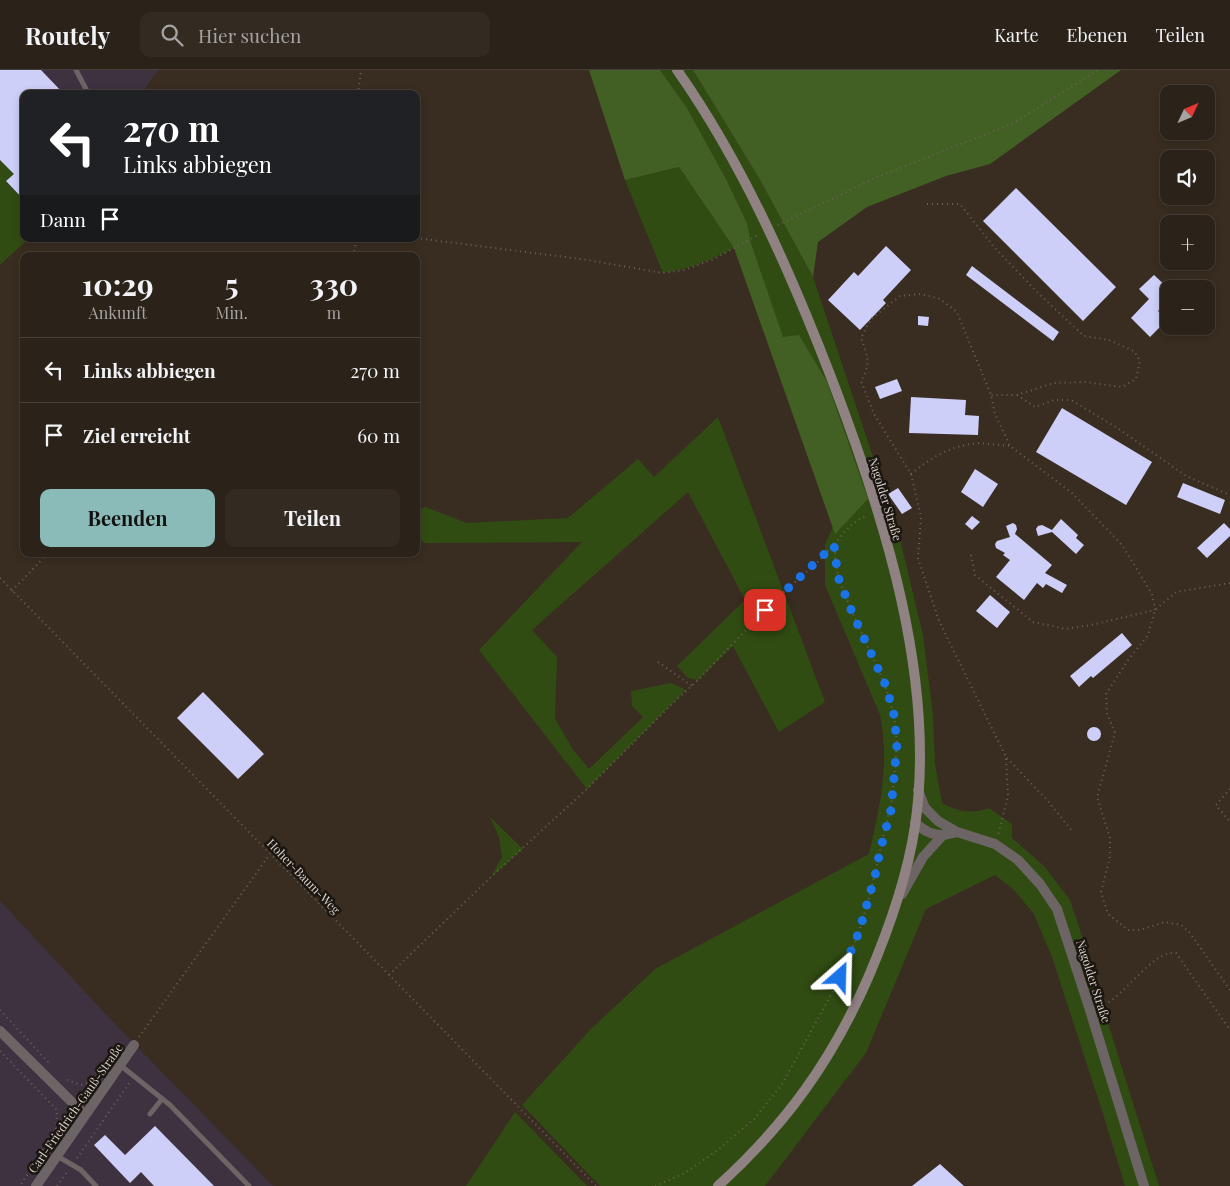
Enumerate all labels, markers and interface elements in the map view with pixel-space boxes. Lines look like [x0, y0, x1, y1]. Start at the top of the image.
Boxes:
search box [140, 12, 490, 57]
text: Routely [25, 19, 110, 51]
icon: search [158, 21, 186, 49]
text: Hier suchen [198, 22, 301, 48]
text: Karte [994, 23, 1039, 47]
text: Ebenen [1067, 23, 1127, 47]
text: Teilen [1155, 23, 1205, 47]
north arrow [1160, 85, 1215, 140]
map controls [1160, 85, 1215, 335]
text: 270 m [123, 104, 220, 151]
icon: left [40, 110, 105, 175]
text: Links abbiegen [123, 149, 272, 179]
button: sound [1160, 150, 1215, 205]
icon: arrive [96, 205, 124, 233]
text: Dann [40, 206, 86, 232]
button: + [1160, 215, 1215, 270]
text: 10:29 [82, 264, 154, 304]
text: 5 [225, 264, 238, 304]
text: 330 [310, 264, 358, 304]
button: − [1160, 280, 1215, 335]
text: Ankunft [89, 302, 147, 323]
text: Min. [215, 302, 248, 323]
text: m [327, 302, 341, 323]
icon: left [40, 356, 68, 384]
text: Links abbiegen [83, 357, 216, 383]
text: 270 m [350, 357, 400, 383]
icon: arrive [40, 421, 68, 449]
text: Ziel erreicht [83, 422, 191, 448]
text: 60 m [357, 422, 400, 448]
street label: Nagolder Straße [866, 455, 906, 543]
button: Beenden [40, 489, 215, 547]
button: Teilen [225, 489, 400, 547]
pin [744, 589, 786, 631]
icon: arrive [751, 596, 779, 624]
street label: Hoher-Baum-Weg [264, 835, 345, 918]
street label: Nagolder Straße [1073, 937, 1115, 1025]
position arrow [813, 950, 865, 1002]
street label: Carl-Friedrich-Gauß-Straße [24, 1040, 126, 1176]

